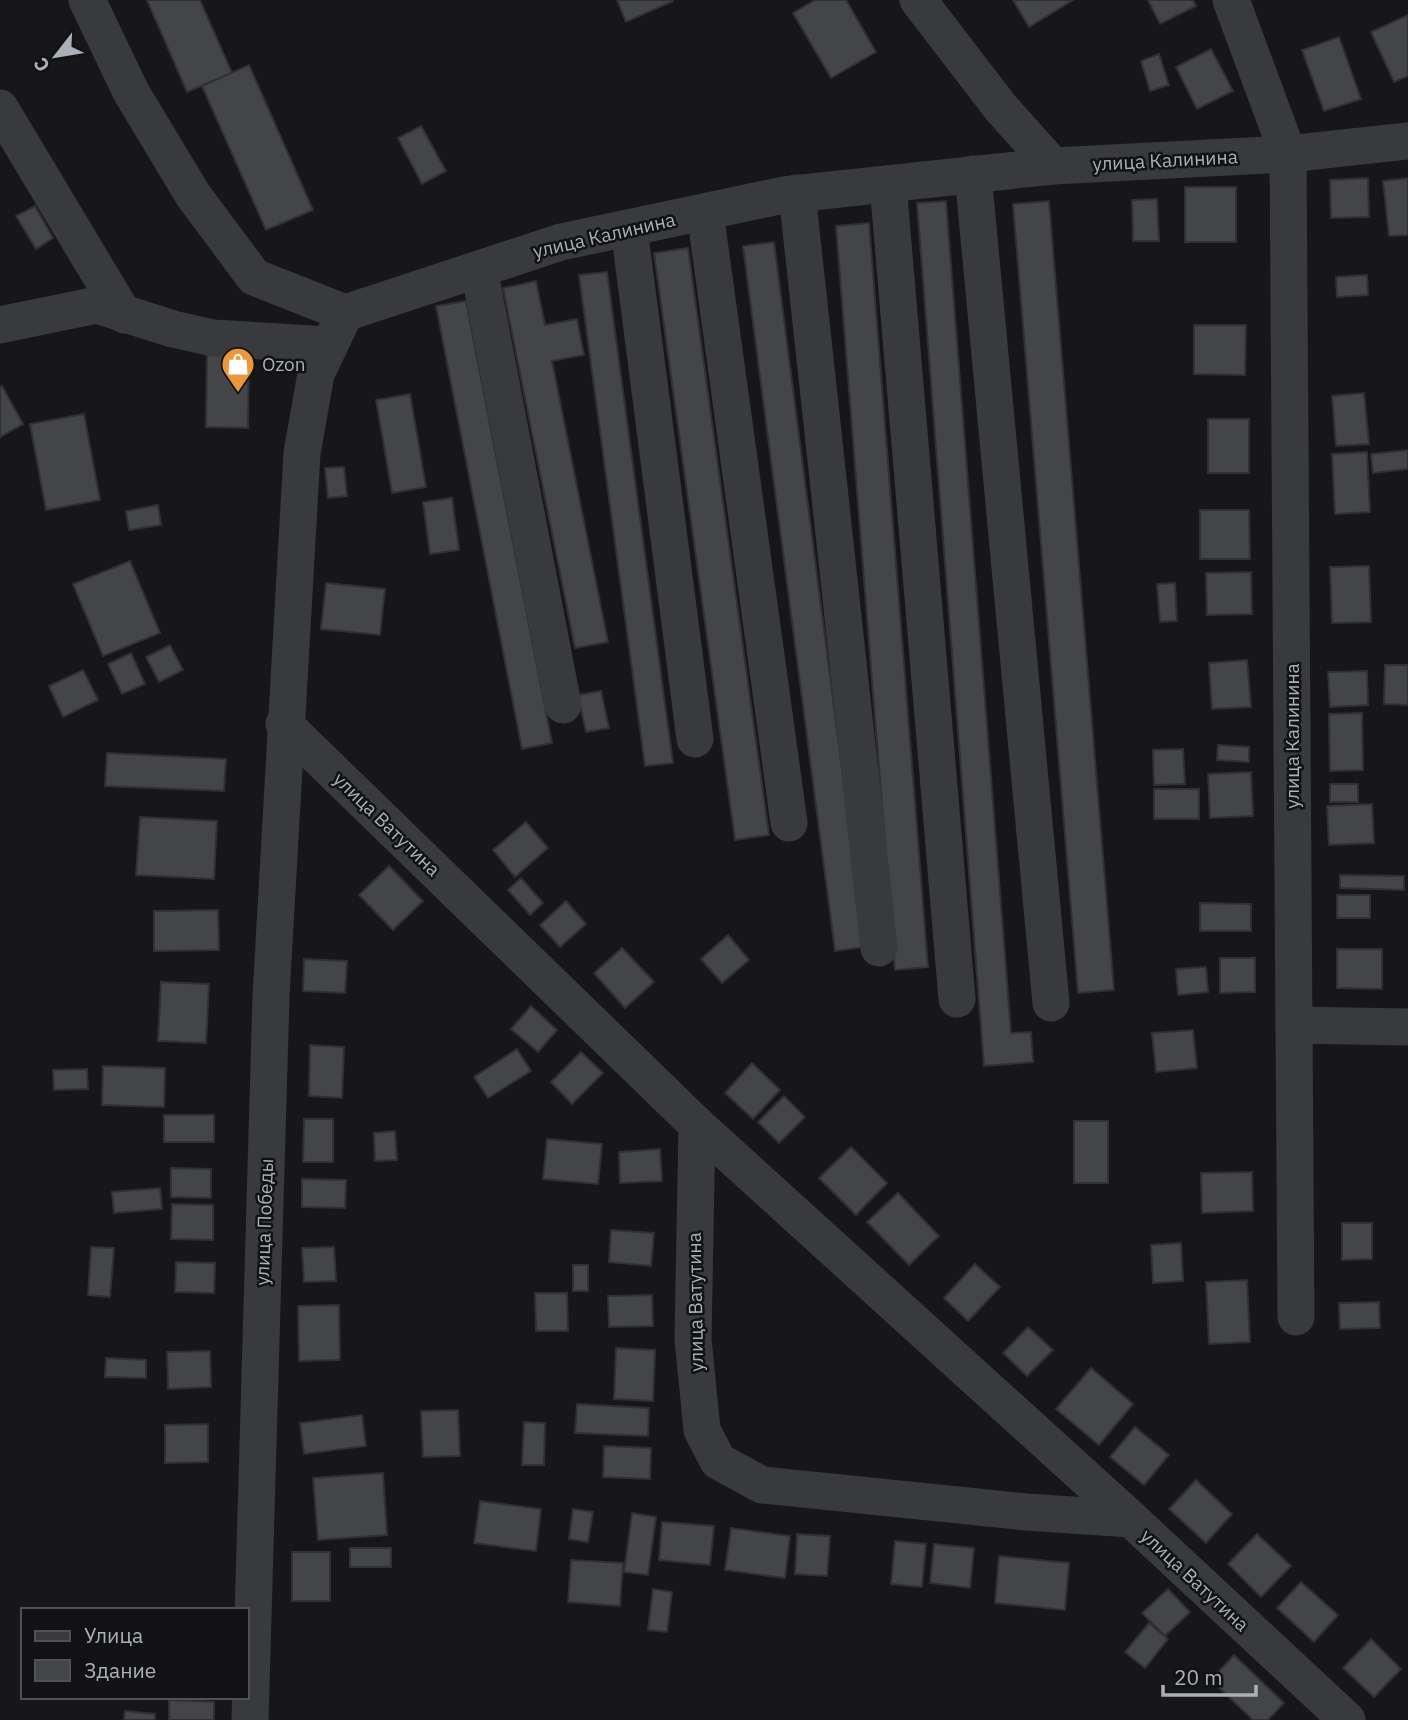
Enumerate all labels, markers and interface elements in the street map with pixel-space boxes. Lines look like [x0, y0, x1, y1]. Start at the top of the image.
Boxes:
north arrow [21, 21, 91, 91]
text: С [28, 53, 55, 76]
street label: улица Калинина [1092, 144, 1238, 176]
street label: улица Калинина [530, 207, 678, 263]
shop icon: Ozon [219, 345, 257, 394]
place label: Ozon [262, 352, 306, 376]
street label: улица Калинина [1280, 663, 1304, 809]
street label: улица Ватутина [328, 767, 446, 881]
street label: улица Победы [250, 1158, 278, 1286]
street label: улица Ватутина [682, 1232, 708, 1372]
street label: улица Ватутина [1136, 1524, 1254, 1636]
legend [21, 1608, 248, 1699]
text: Улица [84, 1621, 143, 1649]
scale bar [1163, 1654, 1256, 1698]
text: Здание [84, 1656, 156, 1684]
text: 20 m [1174, 1663, 1223, 1691]

